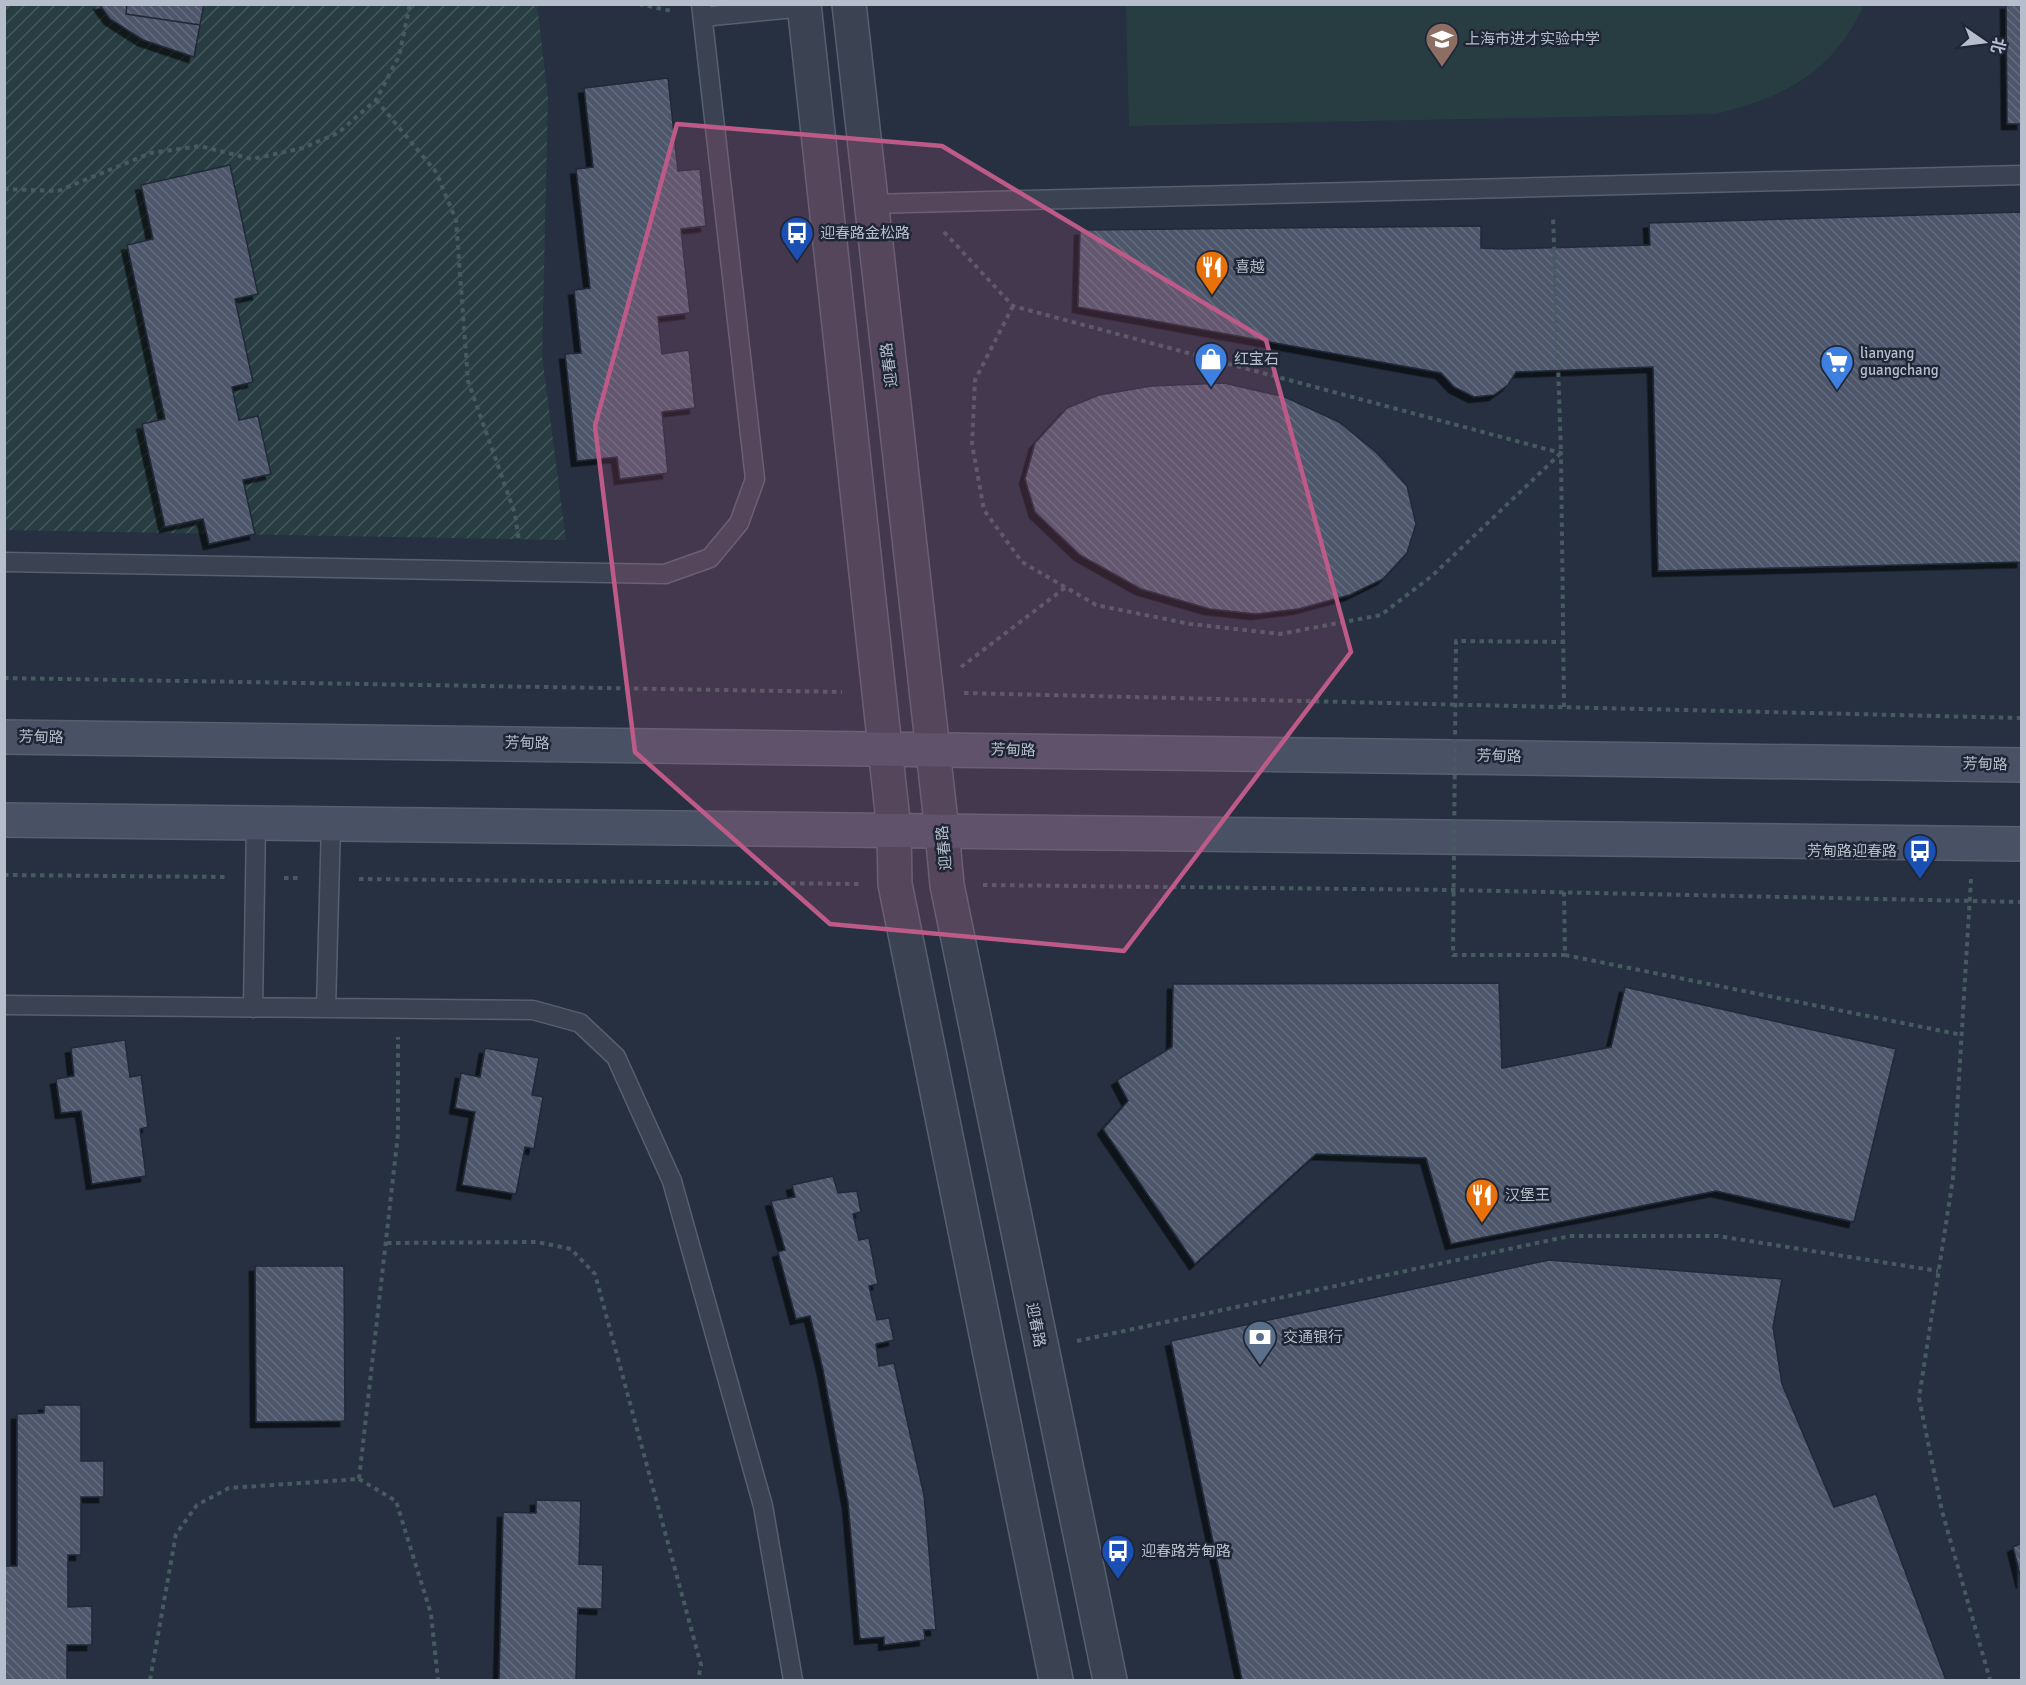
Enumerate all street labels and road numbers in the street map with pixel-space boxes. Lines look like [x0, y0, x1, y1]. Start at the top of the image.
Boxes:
street label: 迎春路 [877, 342, 901, 388]
street label: 芳甸路 [18, 728, 64, 746]
street label: 芳甸路 [504, 734, 550, 752]
street label: 芳甸路 [990, 741, 1036, 759]
street label: 芳甸路 [1476, 747, 1522, 765]
street label: 芳甸路 [1962, 755, 2008, 773]
street label: 迎春路 [933, 825, 955, 871]
street label: 迎春路 [1023, 1301, 1049, 1349]

